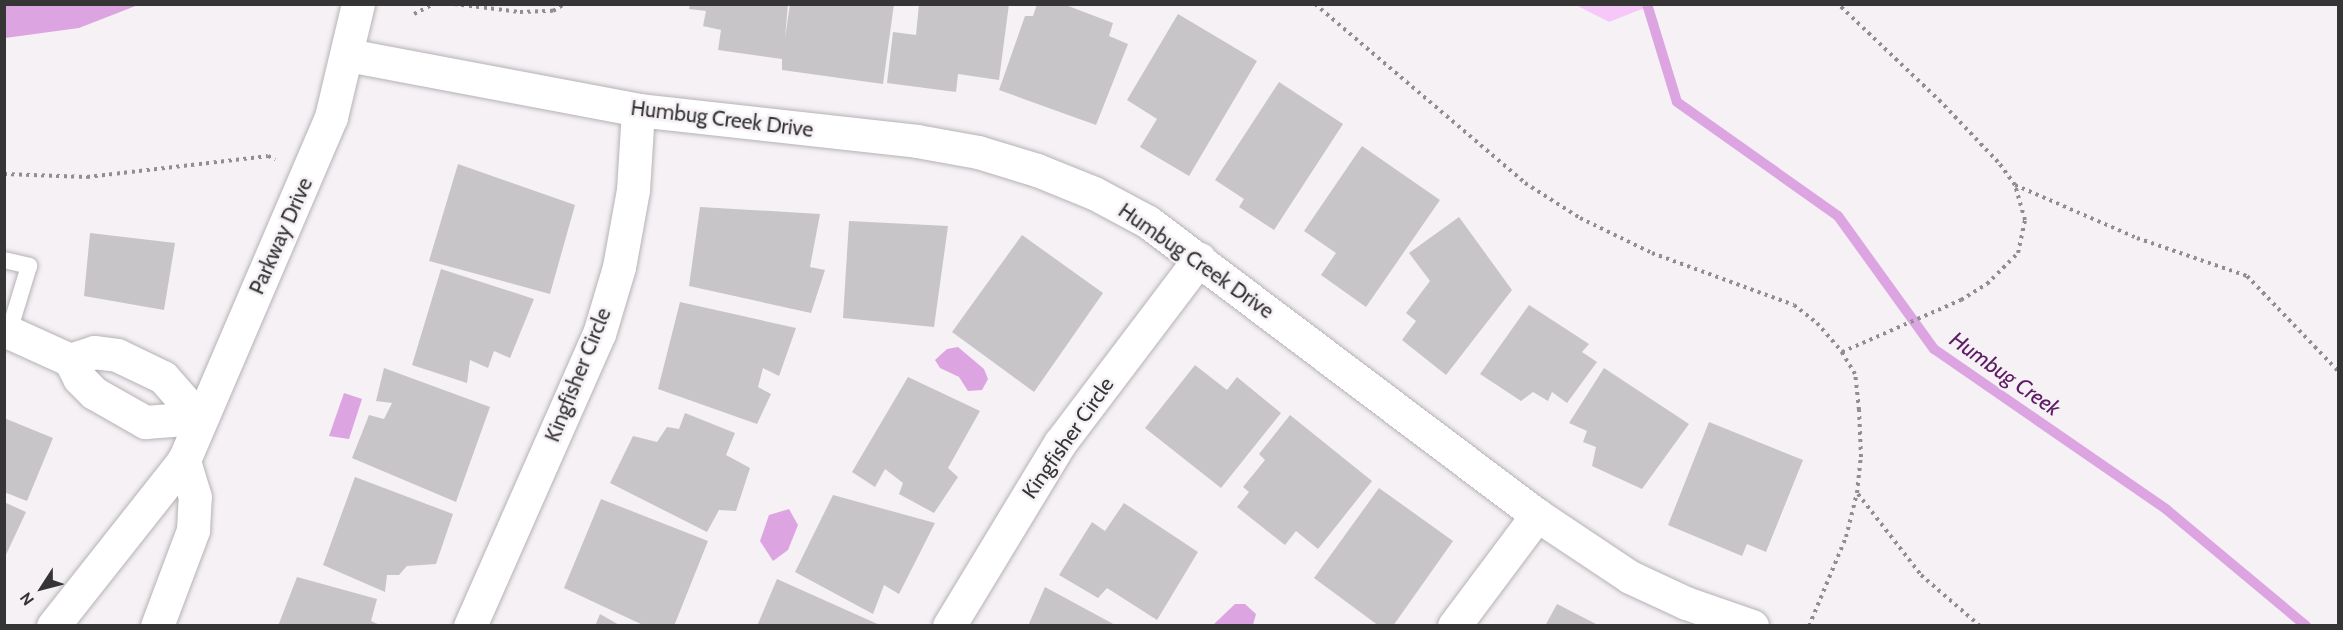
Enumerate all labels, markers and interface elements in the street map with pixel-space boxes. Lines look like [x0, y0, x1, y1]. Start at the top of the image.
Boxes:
street label: Humbug Creek Drive [629, 95, 815, 143]
street label: Parkway Drive [244, 174, 318, 298]
street label: Humbug Creek Drive [1114, 198, 1278, 324]
street label: Kingfisher Circle [540, 304, 616, 446]
water label: Humbug Creek [1945, 326, 2065, 422]
street label: Kingfisher Circle [1017, 373, 1119, 503]
north arrow [12, 558, 72, 618]
text: N [16, 589, 38, 609]

